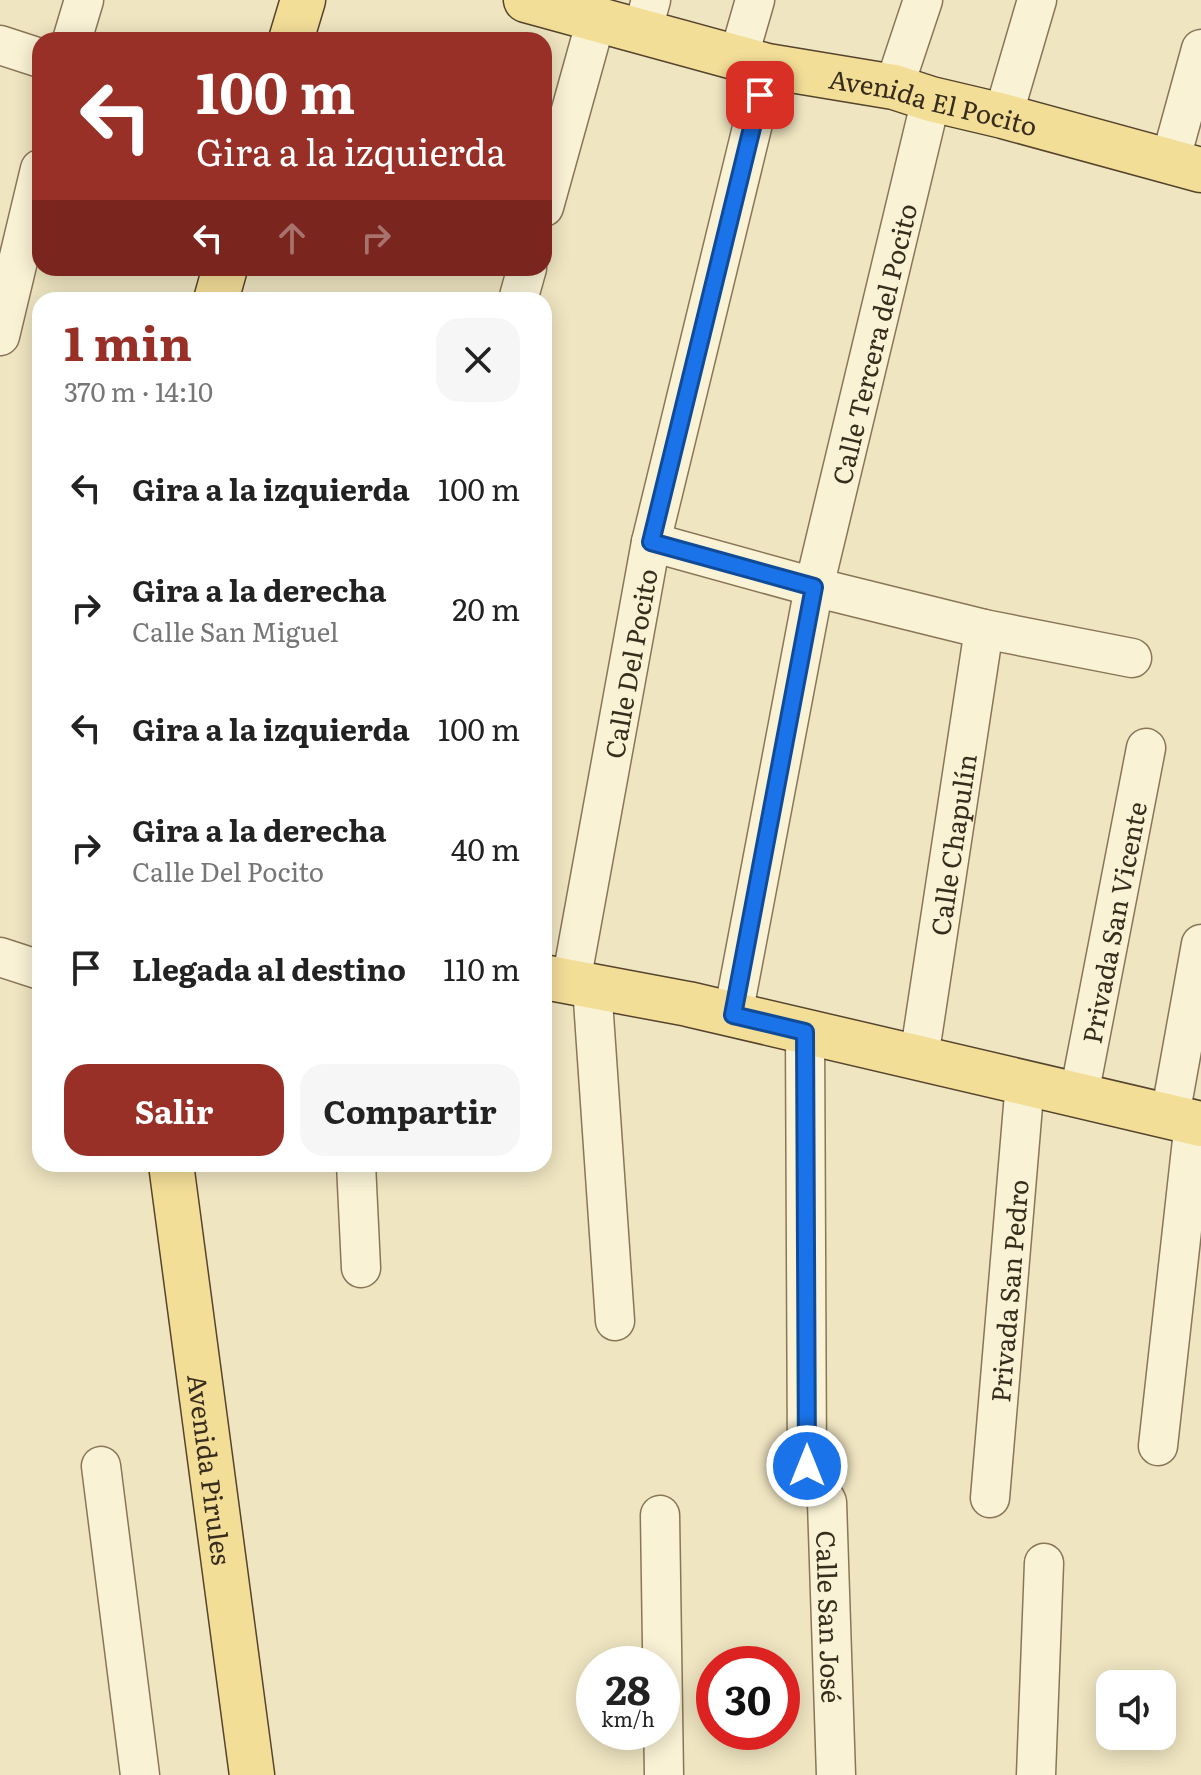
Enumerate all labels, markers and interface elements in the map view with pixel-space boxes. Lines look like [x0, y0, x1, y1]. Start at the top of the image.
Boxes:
text: 100 m [196, 48, 355, 131]
street label: Avenida El Pocito [826, 57, 1042, 144]
pin [726, 61, 794, 129]
icon: left [64, 64, 168, 168]
icon: arrive [738, 73, 782, 117]
text: Gira a la izquierda [196, 124, 506, 177]
street label: Calle Tercera del Pocito [820, 199, 925, 488]
icon: left [186, 216, 230, 260]
icon: ahead [270, 216, 314, 260]
icon: right [354, 216, 398, 260]
text: 1 min [64, 305, 192, 376]
button: close [436, 318, 520, 402]
text: 370 m · 14:10 [64, 371, 213, 410]
icon: left [64, 466, 108, 510]
text: Gira a la izquierda [132, 466, 410, 510]
text: 100 m [438, 466, 520, 510]
street label: Calle Del Pocito [593, 565, 665, 761]
text: Gira a la derecha [132, 567, 386, 611]
icon: right [64, 586, 108, 630]
text: 20 m [452, 586, 520, 630]
text: Calle San Miguel [132, 611, 339, 650]
icon: left [64, 706, 108, 750]
text: Gira a la izquierda [132, 706, 410, 750]
text: 100 m [438, 706, 520, 750]
street label: Calle Chapulín [918, 751, 984, 938]
street label: Privada San Vicente [1070, 798, 1155, 1046]
text: Gira a la derecha [132, 807, 386, 851]
icon: right [64, 826, 108, 870]
text: 40 m [451, 826, 520, 870]
text: Calle Del Pocito [132, 851, 324, 890]
icon: arrive [64, 946, 108, 990]
text: Llegada al destino [132, 946, 406, 990]
text: 110 m [443, 946, 520, 990]
button: Salir [64, 1064, 284, 1156]
button: Compartir [300, 1064, 520, 1156]
street label: Privada San Pedro [979, 1178, 1036, 1404]
street label: Avenida Pirules [180, 1371, 243, 1567]
position arrow [765, 1424, 849, 1508]
street label: Calle San José [808, 1530, 853, 1704]
speed limit sign: 30 [696, 1646, 800, 1750]
text: 28 [605, 1658, 651, 1717]
map controls [1096, 1670, 1176, 1750]
button: sound [1096, 1670, 1176, 1750]
text: km/h [601, 1703, 655, 1733]

